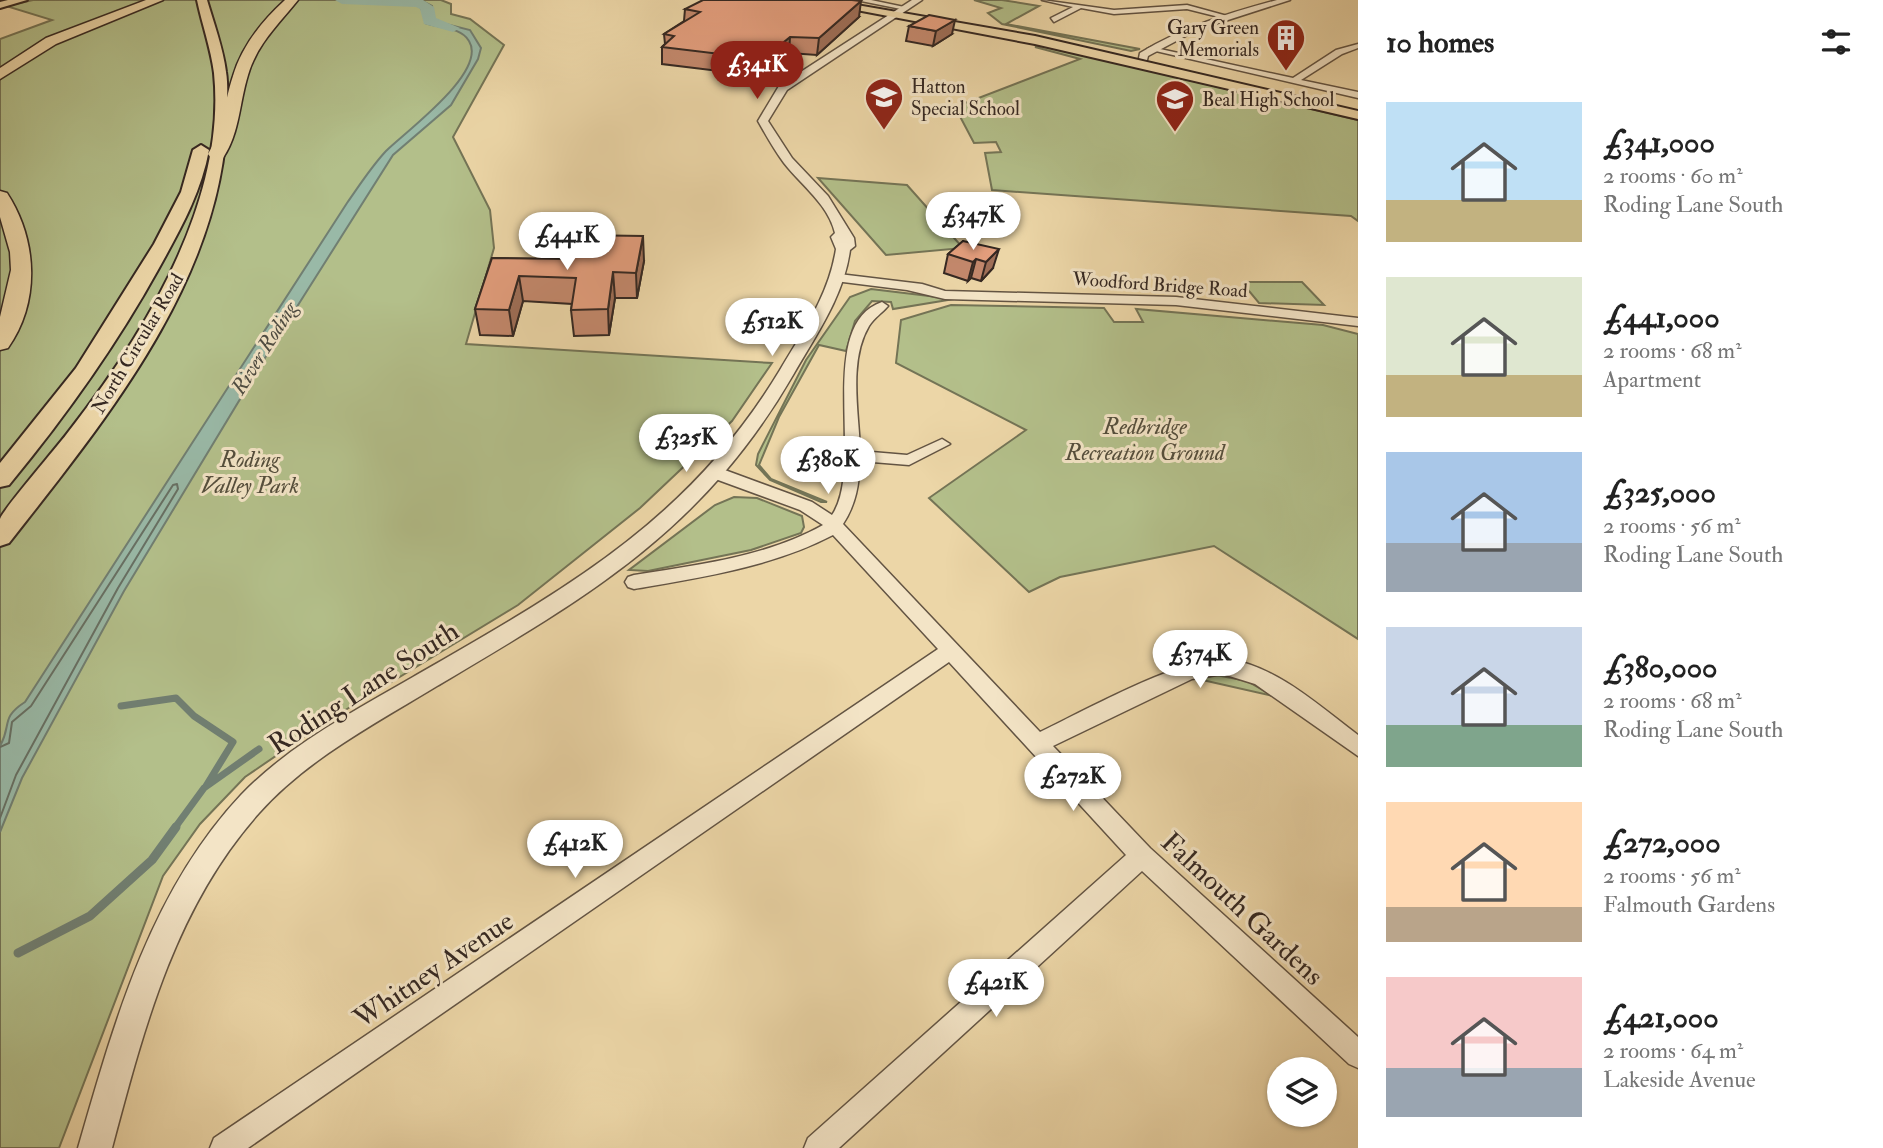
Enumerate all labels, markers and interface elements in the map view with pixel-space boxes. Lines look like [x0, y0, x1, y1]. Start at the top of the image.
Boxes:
place label: Gary Green Memorials [1167, 16, 1259, 62]
building icon: Gary Green Memorials [1265, 17, 1307, 72]
icon: filters [1817, 23, 1855, 61]
text: 10 homes [1386, 24, 1494, 61]
pin: £341K [708, 42, 806, 101]
text: £341K [727, 49, 787, 78]
place label: Hatton Special School [911, 75, 1020, 122]
school or university icon: Hatton Special School [863, 76, 905, 131]
school or university icon: Beal High School [1154, 78, 1196, 133]
place label: Beal High School [1202, 88, 1334, 112]
text: £341,000 [1603, 124, 1715, 161]
icon: home [1442, 130, 1526, 214]
text: 2 rooms · 60 m² [1603, 161, 1743, 190]
text: Roding Lane South [1603, 190, 1783, 219]
pin: £347K [924, 192, 1022, 252]
text: £347K [942, 200, 1004, 229]
pin: £441K [518, 212, 616, 272]
text: £441K [535, 220, 599, 249]
street label: Woodford Bridge Road [1071, 267, 1249, 303]
street label: North Circular Road [86, 268, 190, 418]
water label: River Roding [225, 296, 304, 401]
pin: £512K [723, 298, 821, 358]
text: £441,000 [1603, 299, 1720, 336]
icon: home [1442, 305, 1526, 389]
text: £512K [741, 306, 803, 335]
text: 2 rooms · 68 m² [1603, 336, 1742, 365]
text: Apartment [1603, 365, 1701, 394]
park label: Redbridge Recreation Ground [1064, 412, 1226, 467]
pin: £325K [637, 414, 735, 474]
text: £325K [655, 422, 717, 451]
pin: £380K [779, 436, 877, 496]
text: £380K [797, 444, 859, 473]
park label: Roding Valley Park [201, 445, 299, 500]
text: £325,000 [1603, 474, 1716, 511]
icon: home [1442, 480, 1526, 564]
text: 2 rooms · 56 m² [1603, 511, 1741, 540]
text: Roding Lane South [1603, 540, 1783, 569]
street label: Roding Lane South [262, 614, 466, 763]
pin: £374K [1151, 630, 1249, 690]
text: £374K [1169, 638, 1231, 667]
text: £380,000 [1603, 649, 1717, 686]
icon: home [1442, 655, 1526, 739]
text: 2 rooms · 68 m² [1603, 686, 1742, 715]
text: Roding Lane South [1603, 715, 1783, 744]
pin: £272K [1024, 754, 1122, 813]
text: £272K [1040, 761, 1106, 790]
pin: £412K [526, 820, 624, 880]
text: £272,000 [1603, 824, 1721, 861]
street label: Falmouth Gardens [1153, 825, 1331, 993]
text: £412K [543, 828, 607, 857]
icon: home [1442, 830, 1526, 914]
text: 2 rooms · 56 m² [1603, 861, 1741, 890]
text: Falmouth Gardens [1603, 890, 1775, 919]
street label: Whitney Avenue [346, 904, 521, 1037]
pin: £421K [947, 960, 1045, 1019]
text: £421K [964, 967, 1028, 996]
text: £421,000 [1603, 999, 1719, 1036]
icon: home [1442, 1005, 1526, 1089]
text: 2 rooms · 64 m² [1603, 1036, 1743, 1065]
map controls [1267, 1057, 1337, 1127]
button: layers [1267, 1057, 1337, 1127]
text: Lakeside Avenue [1603, 1065, 1756, 1094]

